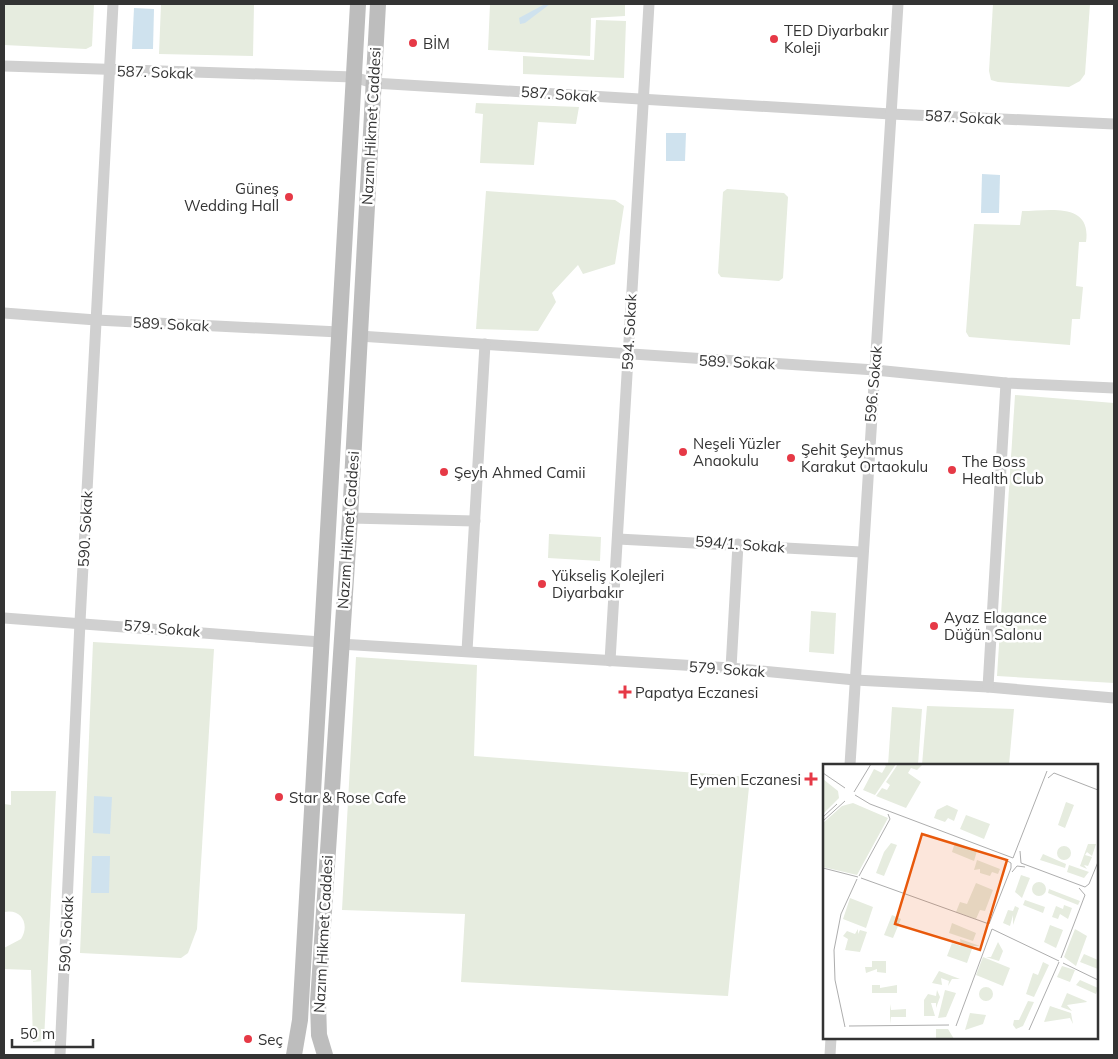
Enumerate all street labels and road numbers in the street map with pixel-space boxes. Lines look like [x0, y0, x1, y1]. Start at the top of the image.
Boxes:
street label: Nazım Hikmet Caddesi [357, 47, 385, 205]
street label: 587. Sokak [116, 61, 194, 83]
street label: 587. Sokak [520, 82, 598, 106]
street label: 587. Sokak [924, 106, 1002, 129]
street label: 594. Sokak [618, 293, 641, 371]
street label: 589. Sokak [132, 313, 210, 336]
street label: 596. Sokak [860, 345, 886, 423]
street label: 589. Sokak [698, 351, 776, 374]
street label: Nazım Hikmet Caddesi [333, 450, 363, 610]
street label: 590. Sokak [74, 490, 97, 568]
street label: 594/1. Sokak [694, 531, 786, 557]
street label: 579. Sokak [123, 615, 201, 641]
street label: 579. Sokak [688, 657, 766, 681]
street label: Nazım Hikmet Caddesi [309, 855, 337, 1013]
street label: 590. Sokak [55, 895, 78, 973]

